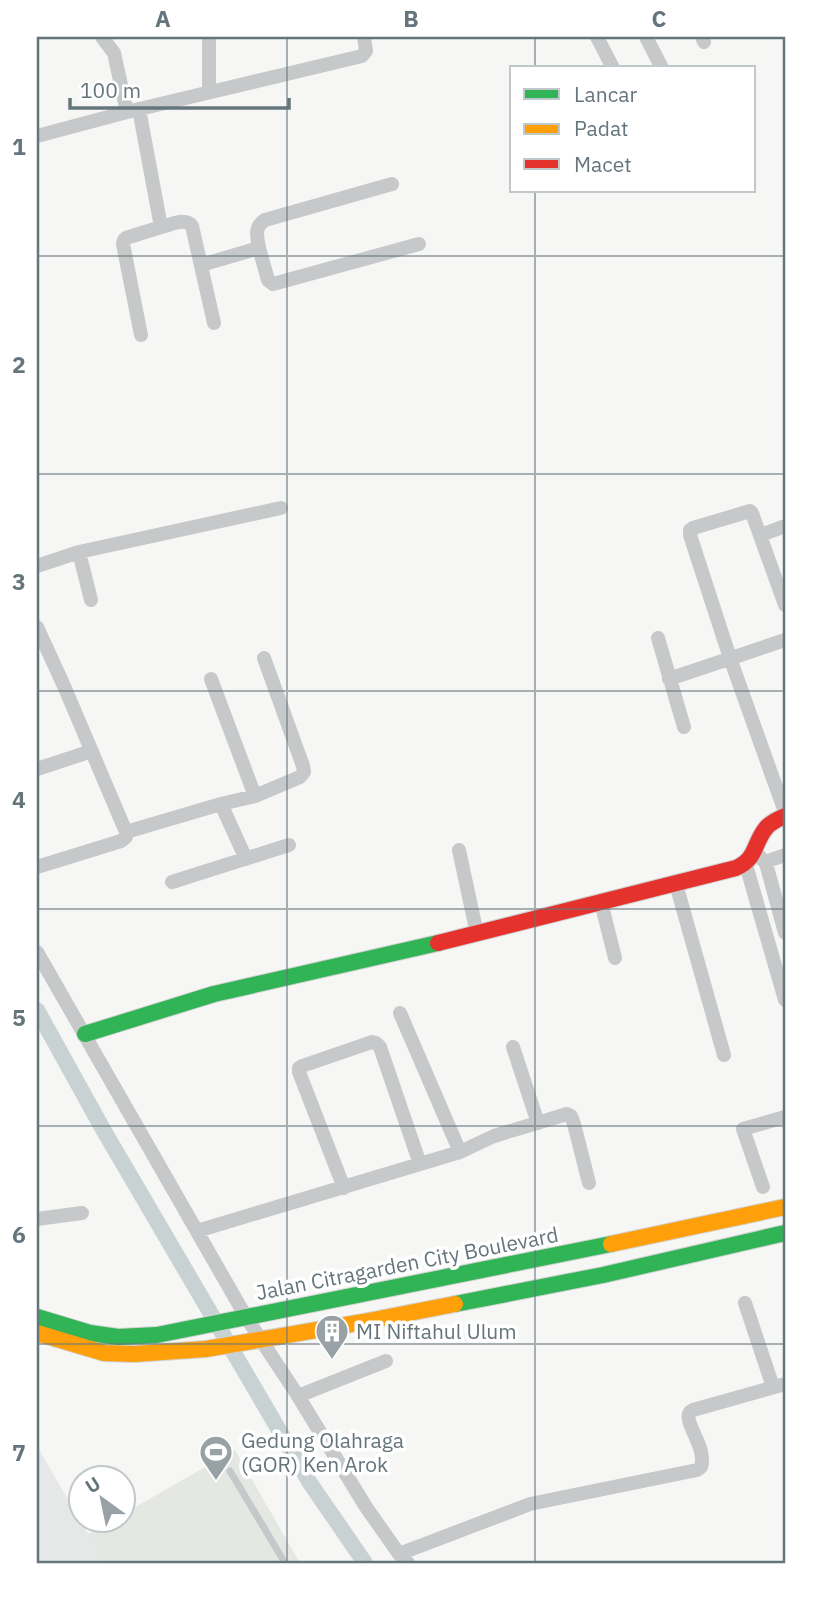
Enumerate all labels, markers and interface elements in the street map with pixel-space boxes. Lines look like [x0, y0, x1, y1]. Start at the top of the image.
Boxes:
text: A [155, 3, 171, 33]
text: B [403, 3, 419, 33]
text: C [652, 3, 667, 33]
scale bar [70, 66, 289, 110]
legend [510, 66, 756, 192]
text: 100 m [80, 76, 141, 104]
text: Lancar [574, 80, 637, 108]
text: Padat [574, 114, 629, 142]
text: 1 [12, 131, 26, 161]
text: Macet [574, 150, 632, 178]
text: 2 [12, 349, 26, 379]
text: 3 [12, 566, 26, 596]
text: 4 [12, 784, 26, 814]
text: 5 [12, 1002, 26, 1032]
text: 6 [12, 1219, 26, 1249]
street label: Jalan Citragarden City Boulevard [253, 1220, 561, 1306]
building icon: MI Niftahul Ulum [313, 1312, 351, 1361]
place label: MI Niftahul Ulum [356, 1317, 517, 1345]
place label: Gedung Olahraga (GOR) Ken Arok [241, 1426, 404, 1478]
sports icon: Gedung Olahraga (GOR) Ken Arok [197, 1433, 235, 1482]
text: 7 [12, 1437, 26, 1467]
north arrow [66, 1464, 136, 1534]
text: U [81, 1471, 105, 1498]

